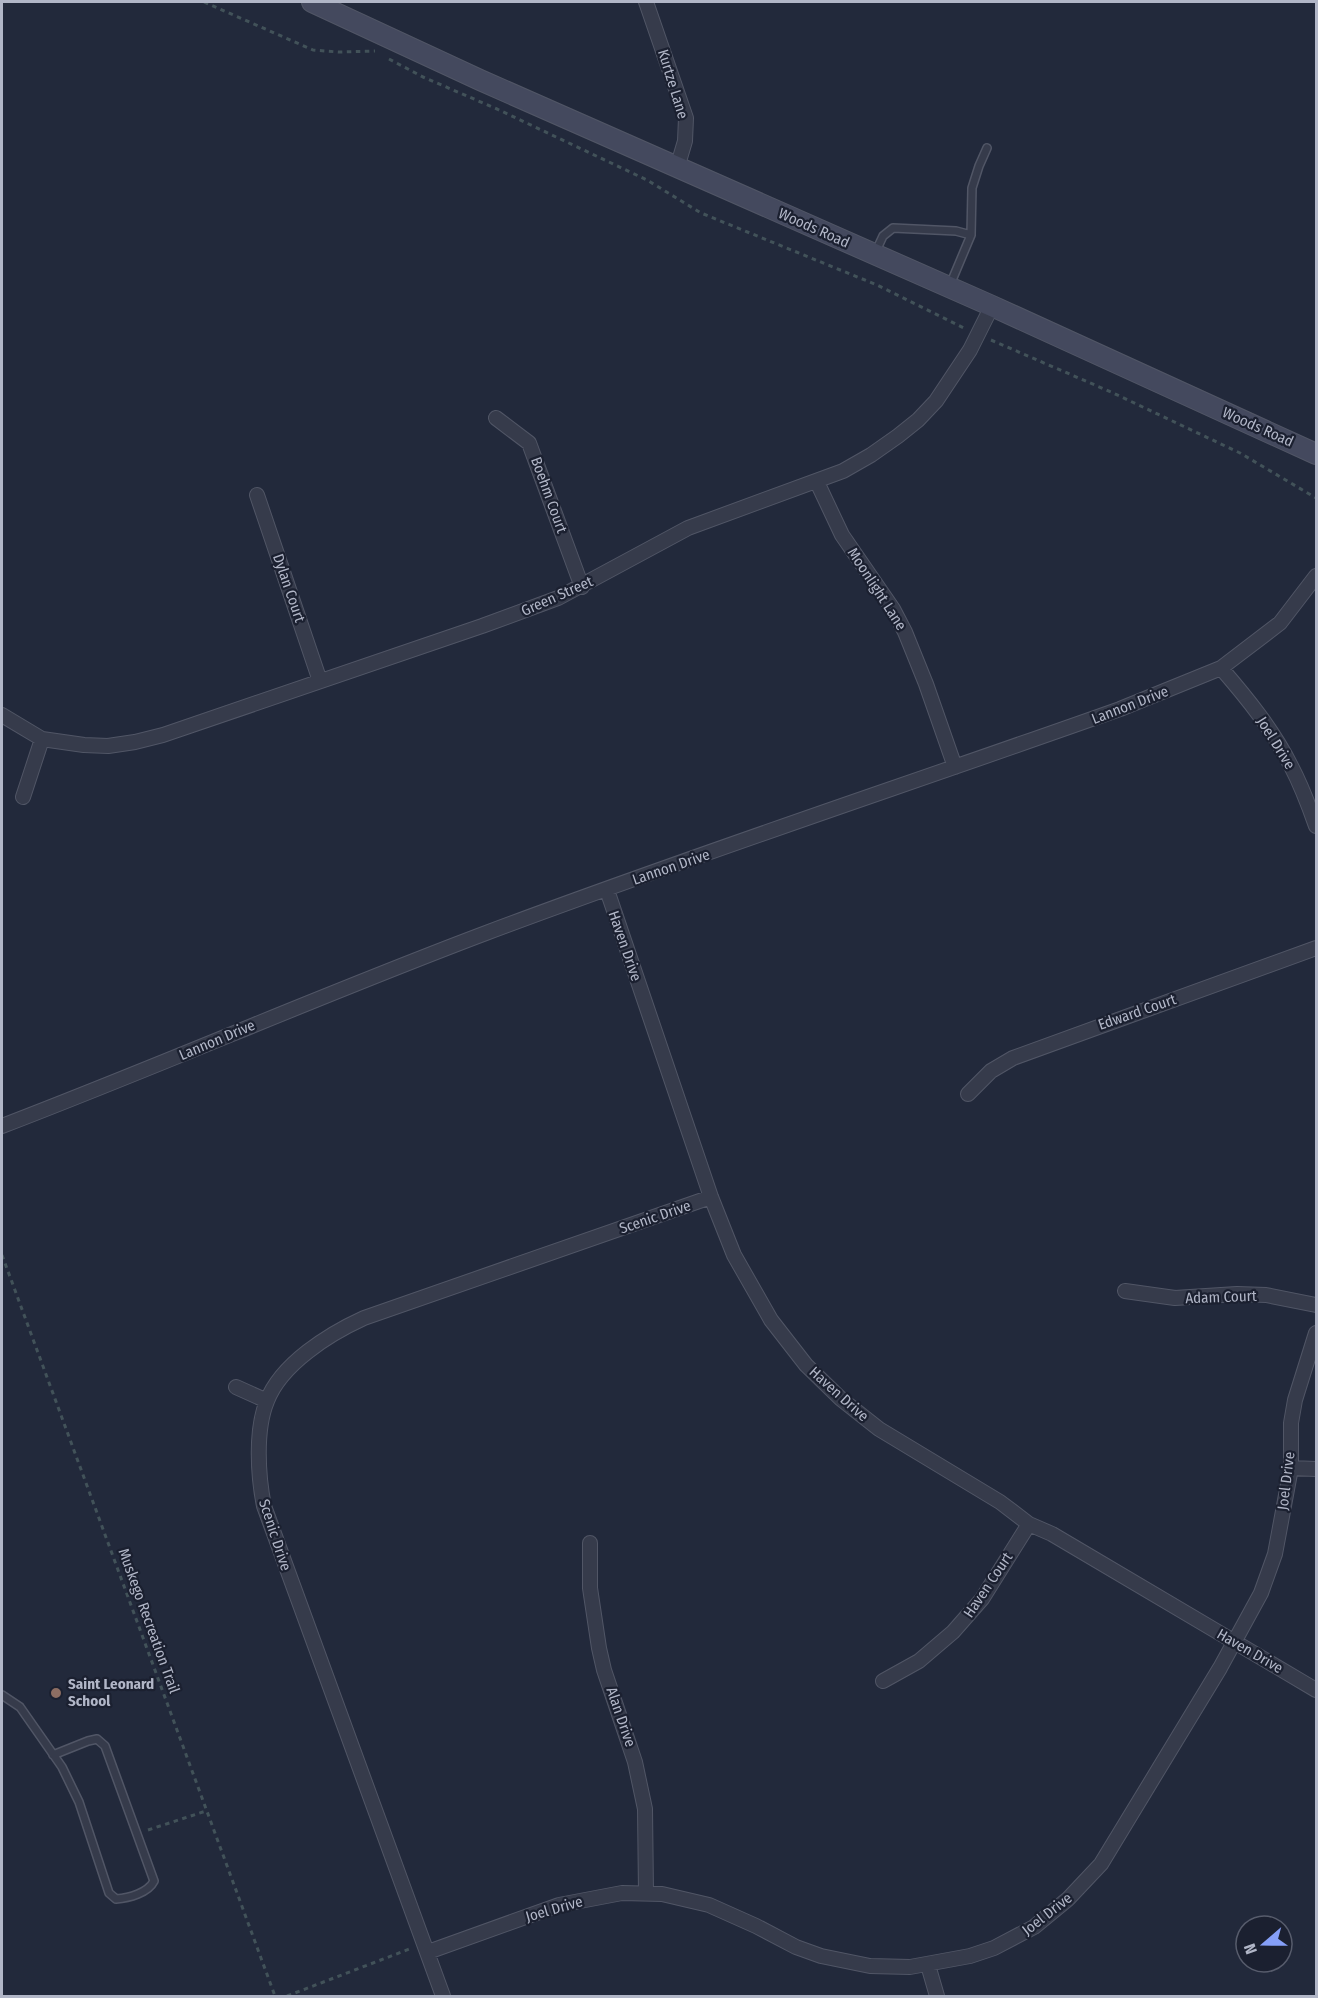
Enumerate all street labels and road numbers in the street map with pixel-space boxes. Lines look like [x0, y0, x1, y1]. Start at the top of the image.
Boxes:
street label: Kurtze Lane [654, 47, 692, 121]
street label: Woods Road [776, 204, 852, 252]
street label: Woods Road [1220, 403, 1296, 451]
street label: Boehm Court [527, 454, 571, 536]
street label: Moonlight Lane [844, 544, 910, 634]
street label: Dylan Court [269, 551, 309, 625]
street label: Green Street [518, 572, 596, 620]
street label: Lannon Drive [1089, 682, 1171, 728]
street label: Joel Drive [1253, 713, 1299, 773]
street label: Lannon Drive [630, 845, 712, 889]
street label: Haven Drive [605, 908, 645, 984]
street label: Edward Court [1096, 990, 1178, 1034]
street label: Lannon Drive [176, 1016, 258, 1064]
street label: Scenic Drive [617, 1196, 693, 1238]
street label: Adam Court [1185, 1287, 1257, 1307]
street label: Haven Drive [806, 1363, 872, 1425]
street label: Joel Drive [1273, 1451, 1299, 1511]
street label: Scenic Drive [255, 1497, 295, 1573]
street label: Muskego Recreation Trail [114, 1546, 184, 1696]
street label: Haven Court [960, 1549, 1016, 1621]
street label: Haven Drive [1214, 1625, 1286, 1677]
street label: Alan Drive [602, 1685, 640, 1749]
street label: Joel Drive [1018, 1889, 1076, 1939]
street label: Joel Drive [523, 1892, 585, 1926]

